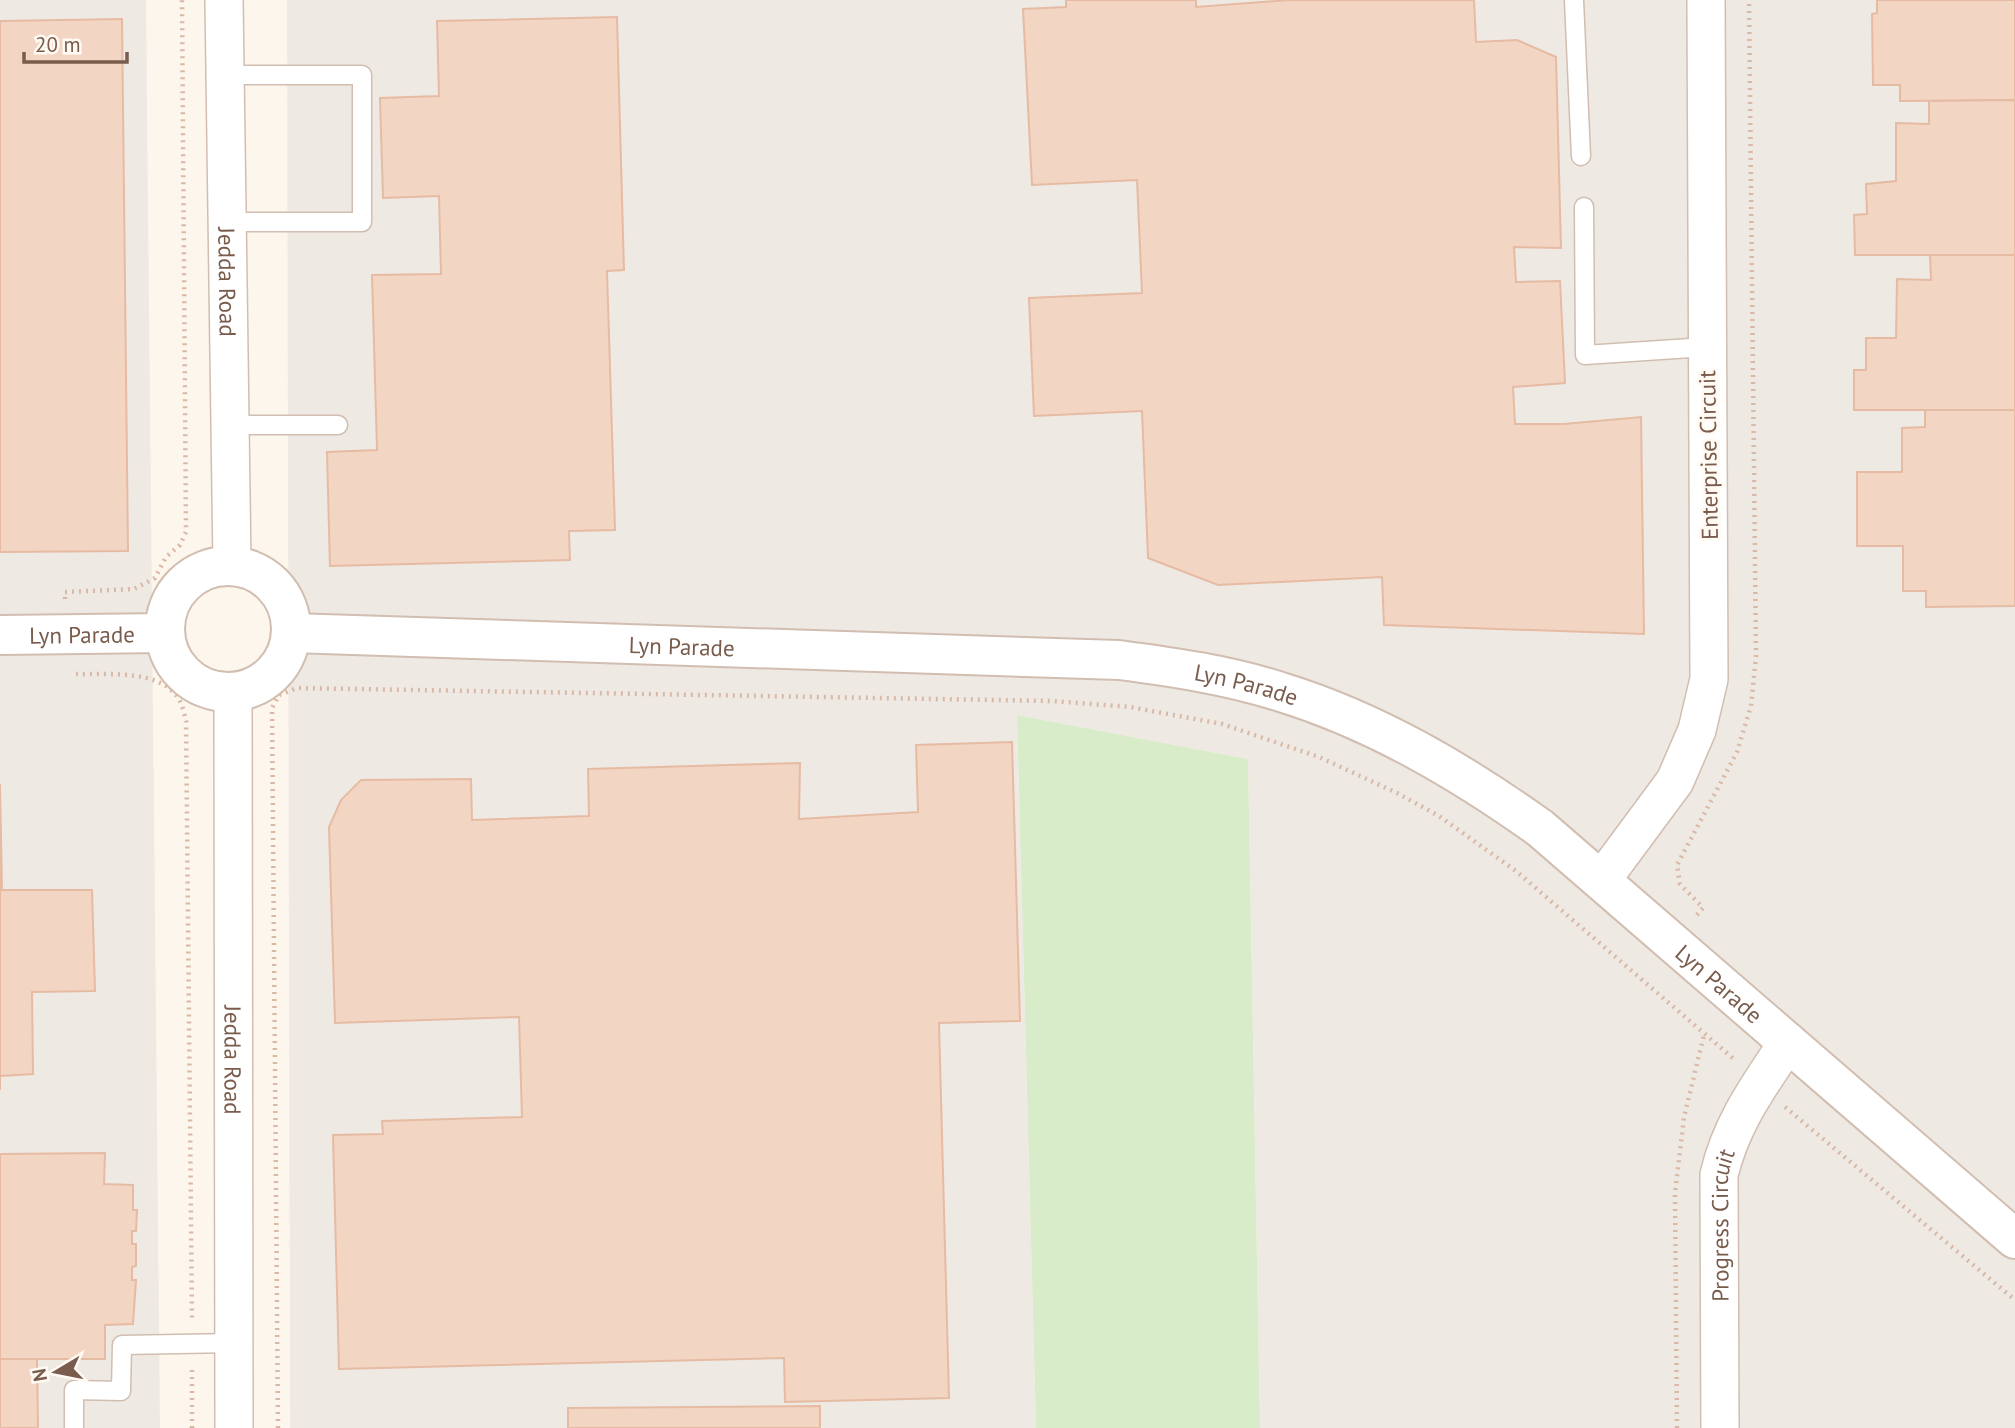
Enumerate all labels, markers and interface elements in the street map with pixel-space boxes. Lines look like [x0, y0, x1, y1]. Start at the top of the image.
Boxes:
scale bar [24, 21, 128, 65]
text: 20 m [35, 31, 81, 58]
street label: Jedda Road [213, 226, 243, 337]
street label: Enterprise Circuit [1692, 370, 1724, 540]
street label: Lyn Parade [29, 619, 135, 649]
street label: Lyn Parade [628, 630, 735, 662]
street label: Lyn Parade [1192, 657, 1302, 711]
street label: Lyn Parade [1670, 938, 1769, 1029]
street label: Jedda Road [219, 1004, 248, 1115]
street label: Progress Circuit [1704, 1144, 1740, 1302]
north arrow [21, 1337, 91, 1407]
text: N [26, 1367, 52, 1383]

